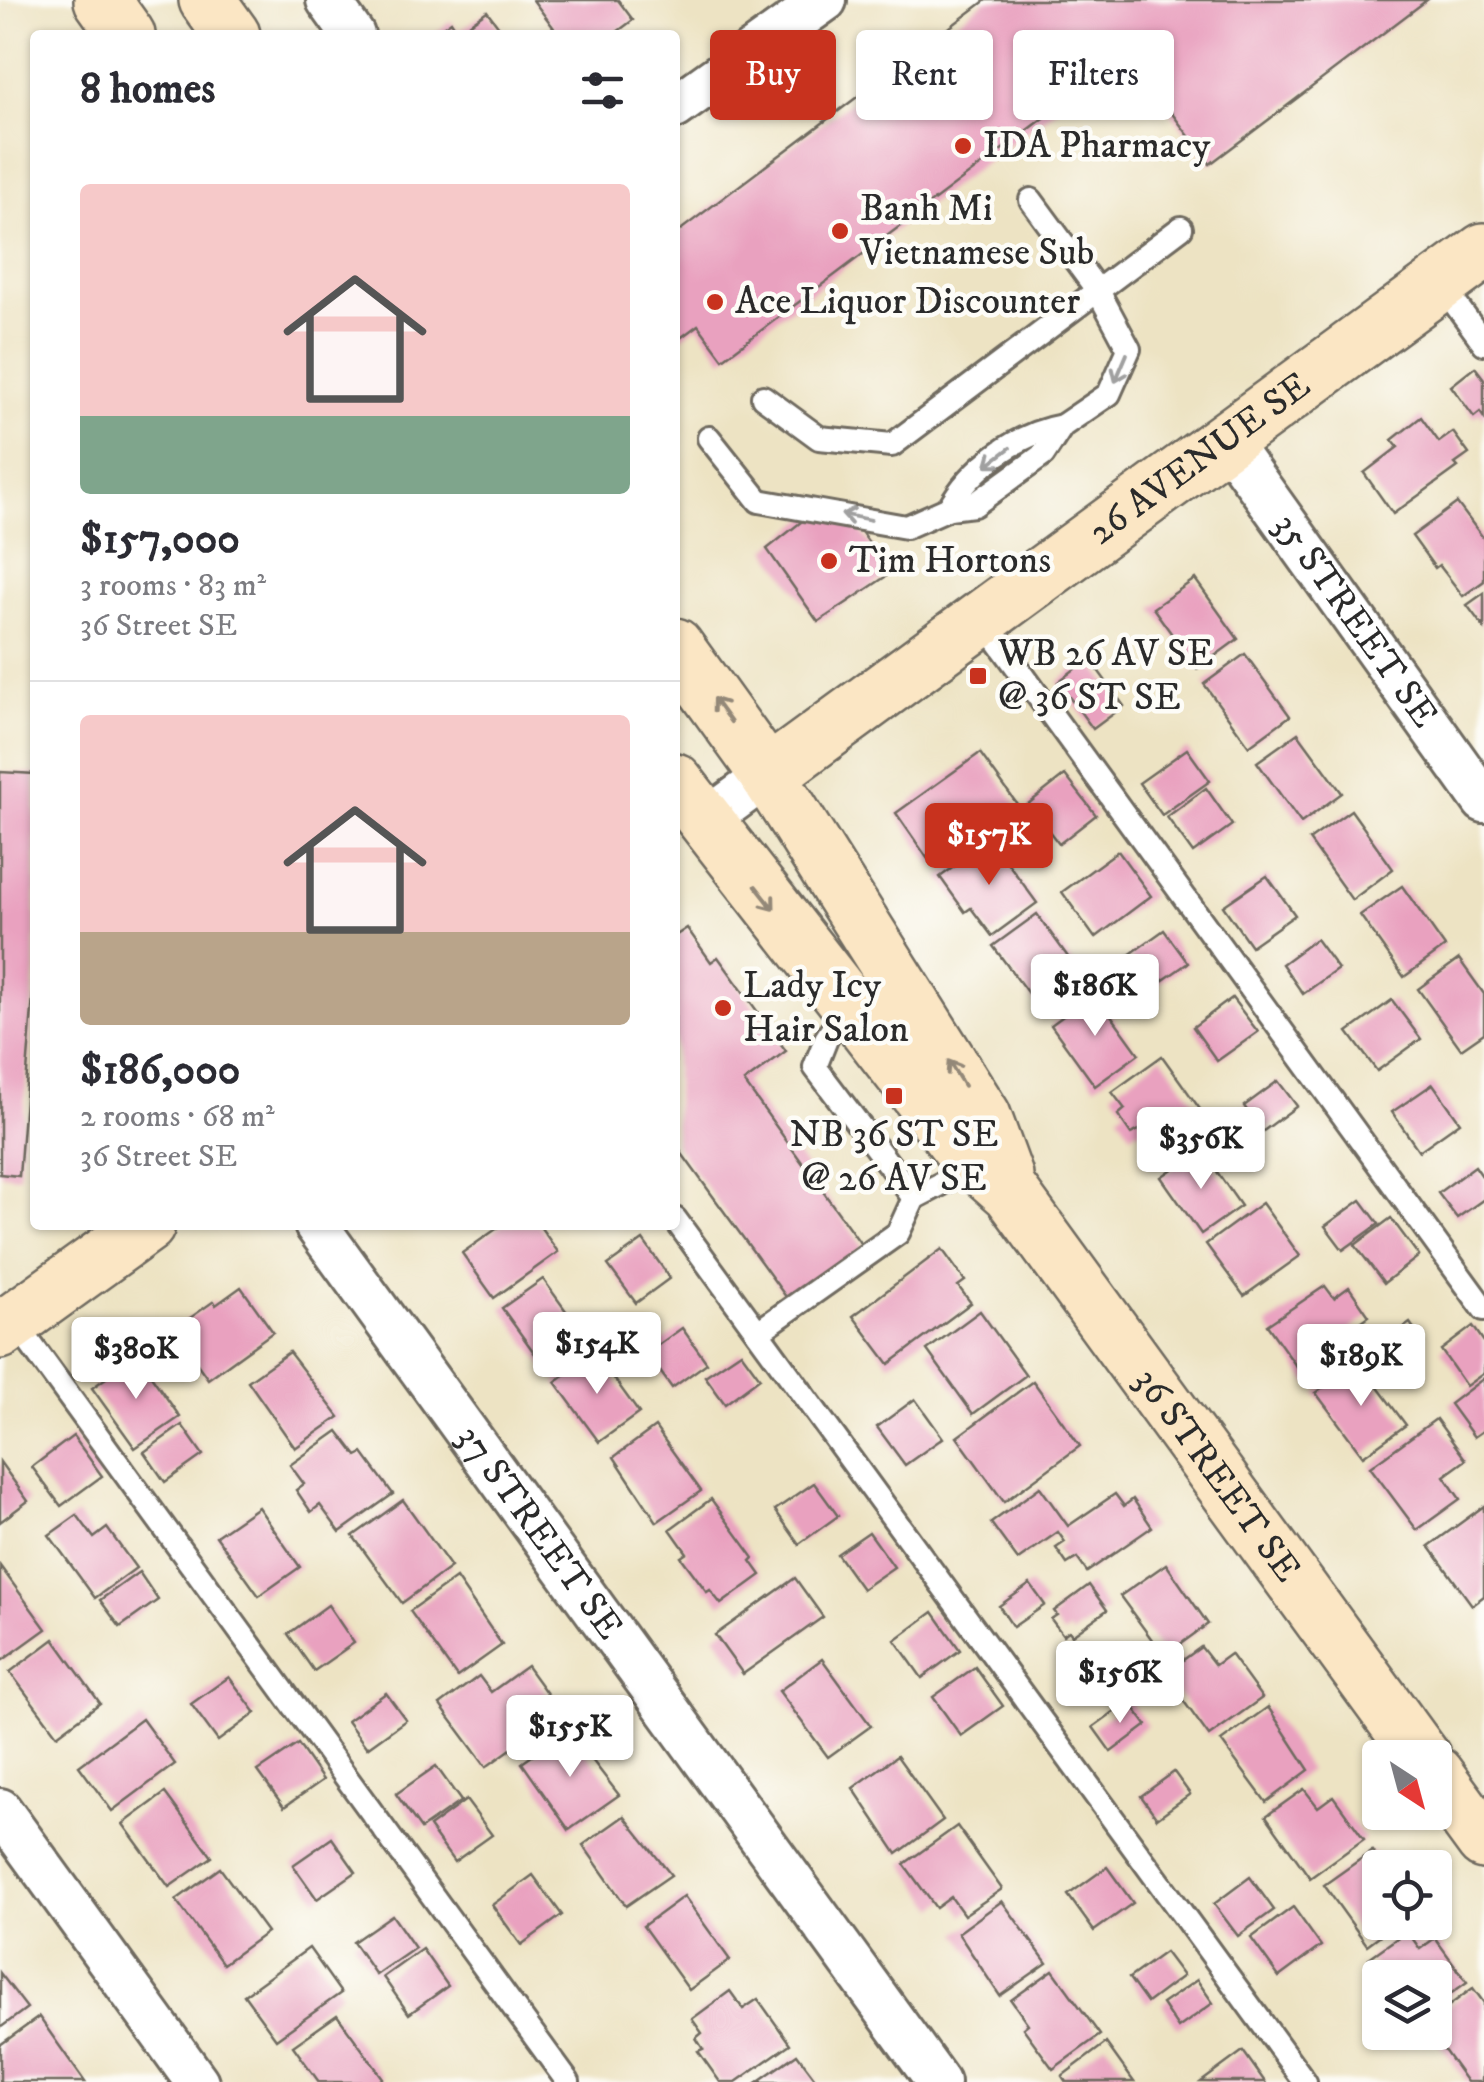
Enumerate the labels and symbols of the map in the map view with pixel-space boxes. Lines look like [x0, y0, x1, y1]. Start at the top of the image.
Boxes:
place label: IDA Pharmacy [983, 122, 1211, 170]
marker: IDA Pharmacy [952, 135, 974, 157]
place label: Banh Mi Vietnamese Sub [859, 185, 1094, 277]
marker: Banh Mi Vietnamese Sub [829, 220, 851, 242]
place label: Ace Liquor Discounter [735, 278, 1080, 326]
marker: Ace Liquor Discounter [704, 291, 726, 313]
one-way arrow [1110, 352, 1128, 382]
street label: 26 AVENUE SE [1079, 362, 1320, 556]
one-way arrow [985, 446, 1012, 467]
street label: 35 STREET SE [1262, 504, 1448, 737]
one-way arrow [841, 507, 873, 526]
place label: Tim Hortons [849, 537, 1051, 585]
marker: Tim Hortons [818, 550, 840, 572]
place label: WB 26 AV SE @ 36 ST SE [997, 630, 1214, 722]
marker: WB 26 AV SE @ 36 ST SE [967, 665, 989, 687]
one-way arrow [711, 697, 732, 725]
pin: $157K [919, 803, 1059, 888]
one-way arrow [754, 884, 775, 911]
pin: $186K [1025, 954, 1165, 1039]
place label: Lady Icy Hair Salon [743, 962, 909, 1054]
marker: Lady Icy Hair Salon [712, 997, 734, 1019]
one-way arrow [946, 1059, 966, 1088]
marker: NB 36 ST SE @ 26 AV SE [883, 1085, 905, 1107]
pin: $356K [1131, 1107, 1271, 1192]
place label: NB 36 ST SE @ 26 AV SE [789, 1111, 999, 1203]
pin: $154K [527, 1312, 667, 1397]
pin: $380K [66, 1317, 206, 1402]
pin: $189K [1291, 1324, 1431, 1409]
street label: 36 STREET SE [1123, 1359, 1311, 1592]
street label: 37 STREET SE [445, 1416, 633, 1649]
pin: $156K [1050, 1641, 1190, 1726]
pin: $155K [500, 1695, 640, 1780]
north arrow [1362, 1740, 1452, 1830]

